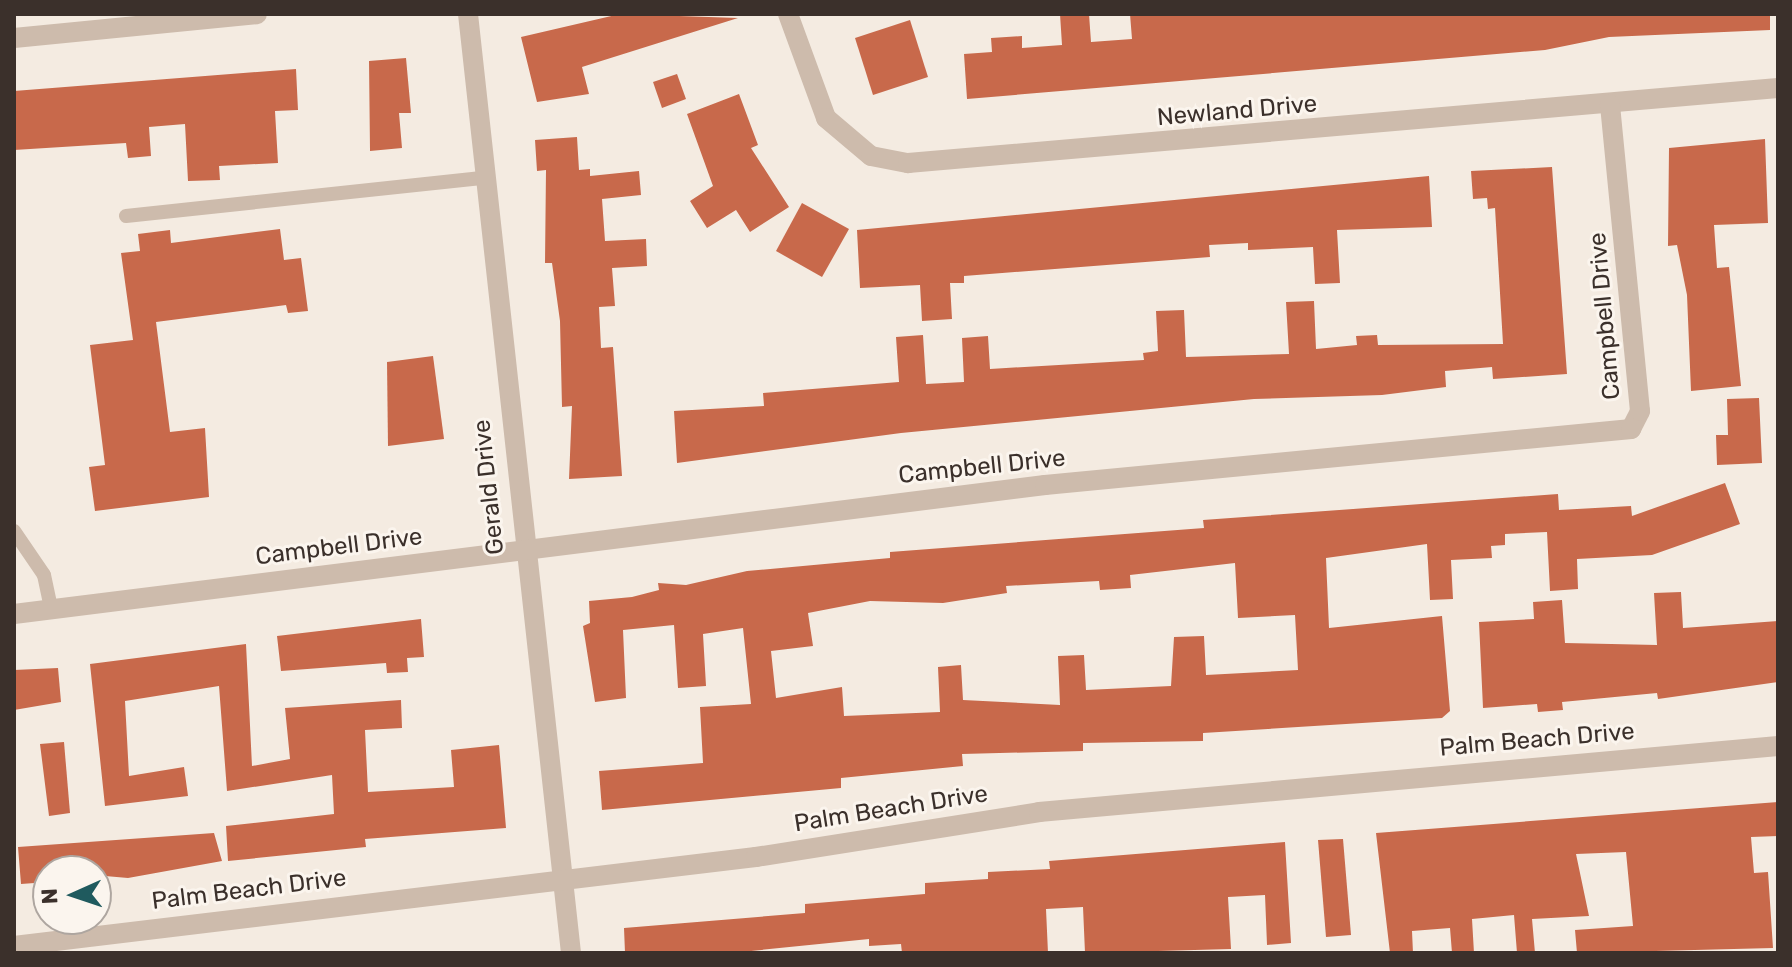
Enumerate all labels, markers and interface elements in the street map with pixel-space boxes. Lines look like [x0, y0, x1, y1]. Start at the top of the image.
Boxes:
street label: Newland Drive [1156, 90, 1318, 132]
street label: Campbell Drive [1583, 231, 1627, 401]
street label: Gerald Drive [468, 418, 510, 556]
street label: Campbell Drive [897, 444, 1067, 490]
street label: Campbell Drive [254, 522, 424, 572]
street label: Palm Beach Drive [1438, 717, 1636, 763]
street label: Palm Beach Drive [792, 779, 990, 839]
north arrow [32, 855, 112, 935]
street label: Palm Beach Drive [150, 864, 348, 916]
text: N [36, 888, 63, 905]

